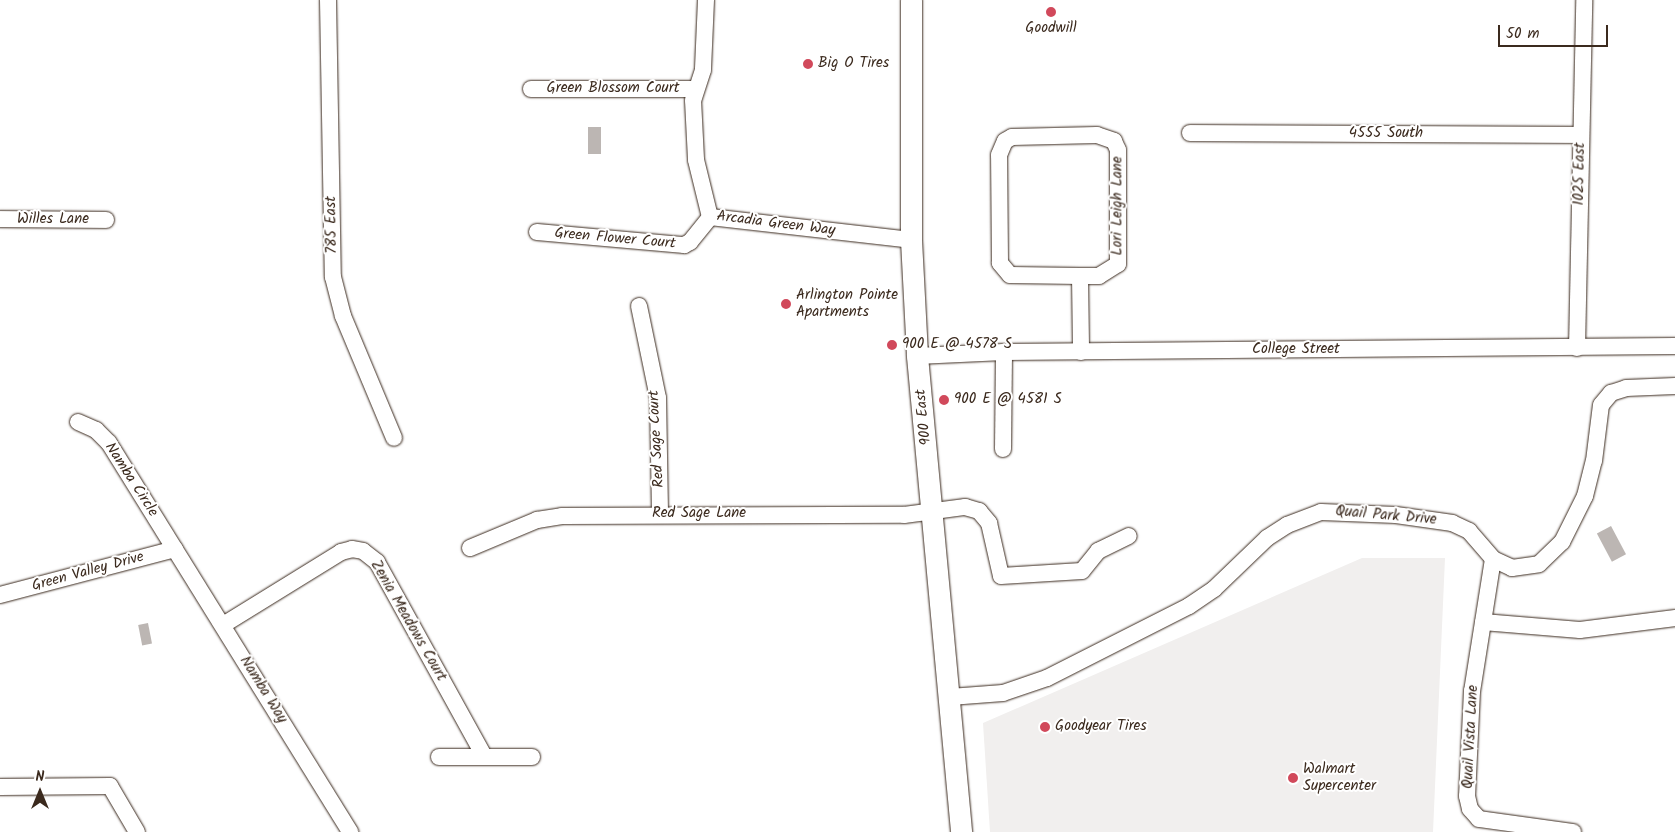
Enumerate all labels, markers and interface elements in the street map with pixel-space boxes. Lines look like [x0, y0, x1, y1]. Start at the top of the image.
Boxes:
marker: Goodwill [1045, 6, 1057, 18]
scale bar [1500, 15, 1610, 47]
place label: Goodwill [1025, 20, 1077, 38]
text: 50 m [1506, 22, 1540, 46]
place label: Big O Tires [818, 55, 889, 73]
marker: Big O Tires [802, 58, 814, 70]
street label: Green Blossom Court [547, 80, 679, 98]
street label: 4555 South [1349, 125, 1423, 143]
street label: 1025 East [1570, 142, 1590, 206]
street label: Lori Leigh Lane [1109, 156, 1127, 256]
street label: 785 East [322, 196, 342, 254]
street label: Arcadia Green Way [716, 208, 836, 240]
street label: Willes Lane [17, 211, 89, 229]
street label: Green Flower Court [554, 225, 676, 253]
place label: Arlington Pointe Apartments [796, 286, 898, 321]
marker: Arlington Pointe Apartments [780, 298, 792, 310]
place label: 900 E @ 4578 S [902, 336, 1012, 354]
marker: 900 E @ 4578 S [886, 339, 898, 351]
street label: College Street [1252, 341, 1340, 359]
street label: 900 East [912, 388, 936, 446]
street label: Red Sage Court [645, 390, 669, 488]
place label: 900 E @ 4581 S [954, 391, 1062, 409]
marker: 900 E @ 4581 S [938, 394, 950, 406]
street label: Namba Circle [100, 440, 162, 520]
street label: Quail Park Drive [1335, 503, 1437, 529]
street label: Red Sage Lane [652, 505, 746, 523]
street label: Green Valley Drive [30, 548, 146, 596]
street label: Zenia Meadows Court [366, 557, 450, 685]
street label: Namba Way [235, 653, 291, 727]
street label: Quail Vista Lane [1459, 685, 1483, 789]
place label: Goodyear Tires [1055, 718, 1147, 736]
marker: Goodyear Tires [1039, 721, 1051, 733]
place label: Walmart Supercenter [1303, 760, 1376, 795]
text: N [36, 766, 44, 788]
north arrow [15, 767, 65, 817]
marker: Walmart Supercenter [1287, 772, 1299, 784]

